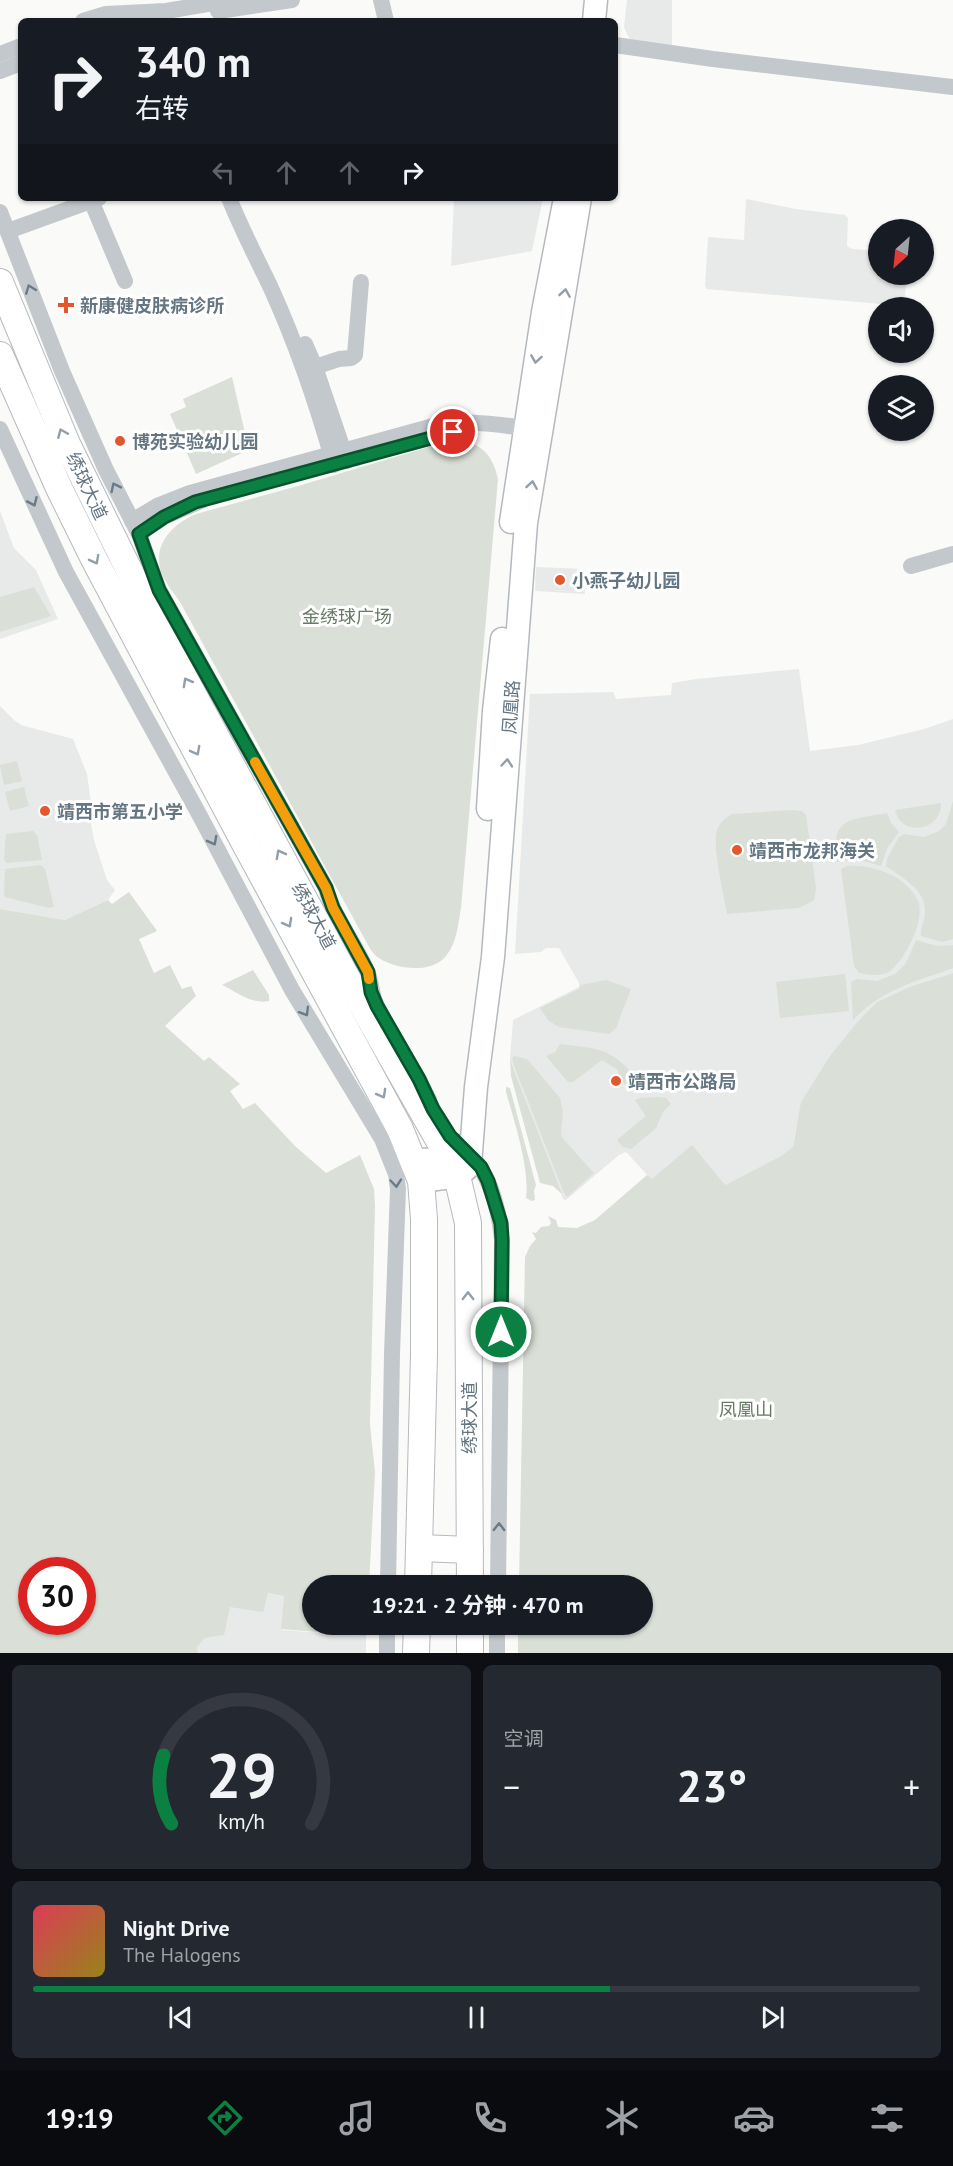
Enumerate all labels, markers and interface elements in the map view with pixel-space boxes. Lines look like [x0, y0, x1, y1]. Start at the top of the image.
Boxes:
text: 340 m [135, 34, 251, 89]
icon: right [36, 42, 114, 120]
text: 右转 [135, 91, 189, 125]
icon: left [207, 156, 240, 189]
icon: ahead [270, 156, 303, 189]
icon: ahead [333, 156, 366, 189]
icon: right [396, 156, 429, 189]
north arrow [868, 219, 934, 285]
map controls [868, 219, 934, 441]
one-way arrow [25, 284, 38, 294]
one-way arrow [558, 288, 570, 298]
place label: 新康健皮肤病诊所 [80, 294, 224, 317]
marker: 新康健皮肤病诊所 [57, 296, 75, 314]
button: sound [868, 297, 934, 363]
one-way arrow [530, 354, 542, 364]
button: layers [868, 375, 934, 441]
pin [427, 406, 478, 457]
icon: arrive [436, 415, 469, 448]
one-way arrow [57, 428, 69, 439]
place label: 博苑实验幼儿园 [132, 430, 258, 453]
marker: 博苑实验幼儿园 [113, 434, 127, 448]
street label: 绣球大道 [61, 449, 113, 523]
one-way arrow [525, 481, 538, 491]
one-way arrow [110, 483, 122, 494]
one-way arrow [26, 495, 38, 506]
one-way arrow [88, 554, 99, 564]
place label: 小燕子幼儿园 [572, 569, 680, 592]
marker: 小燕子幼儿园 [553, 573, 567, 587]
park label: 金绣球广场 [302, 605, 392, 628]
one-way arrow [183, 678, 194, 689]
street label: 凤凰路 [498, 679, 524, 735]
one-way arrow [189, 745, 201, 756]
one-way arrow [500, 758, 513, 767]
place label: 靖西市第五小学 [57, 800, 183, 823]
marker: 靖西市第五小学 [38, 804, 52, 818]
one-way arrow [206, 834, 217, 845]
place label: 靖西市龙邦海关 [749, 839, 875, 862]
marker: 靖西市龙邦海关 [730, 843, 744, 857]
one-way arrow [276, 849, 287, 860]
street label: 绣球大道 [287, 879, 341, 953]
one-way arrow [281, 917, 292, 927]
one-way arrow [298, 1006, 310, 1016]
place label: 靖西市公路局 [628, 1070, 736, 1093]
marker: 靖西市公路局 [609, 1074, 623, 1088]
one-way arrow [375, 1088, 386, 1098]
one-way arrow [389, 1179, 402, 1188]
one-way arrow [462, 1292, 474, 1301]
position arrow [469, 1300, 533, 1364]
street label: 绣球大道 [458, 1382, 481, 1454]
park label: 凤凰山 [719, 1398, 773, 1421]
one-way arrow [493, 1523, 505, 1532]
speed limit sign: 30 [18, 1557, 96, 1635]
text: 19:21 · 2 分钟 · 470 m [372, 1591, 583, 1619]
text: 空调 [504, 1726, 544, 1752]
text: 29 [206, 1734, 277, 1815]
text: 23° [676, 1756, 747, 1814]
text: − [504, 1765, 520, 1808]
text: + [903, 1765, 920, 1808]
text: km/h [218, 1807, 265, 1835]
text: Night Drive [123, 1914, 230, 1942]
text: The Halogens [123, 1942, 241, 1968]
icon: previous [164, 2001, 197, 2034]
icon: pause [460, 2001, 493, 2034]
icon: next [756, 2001, 789, 2034]
icon: directions [204, 2097, 246, 2139]
icon: music [336, 2097, 378, 2139]
icon: phone [469, 2097, 511, 2139]
icon: climate [601, 2097, 643, 2139]
icon: car [733, 2097, 775, 2139]
icon: filters [866, 2097, 908, 2139]
text: 19:19 [45, 2101, 114, 2135]

